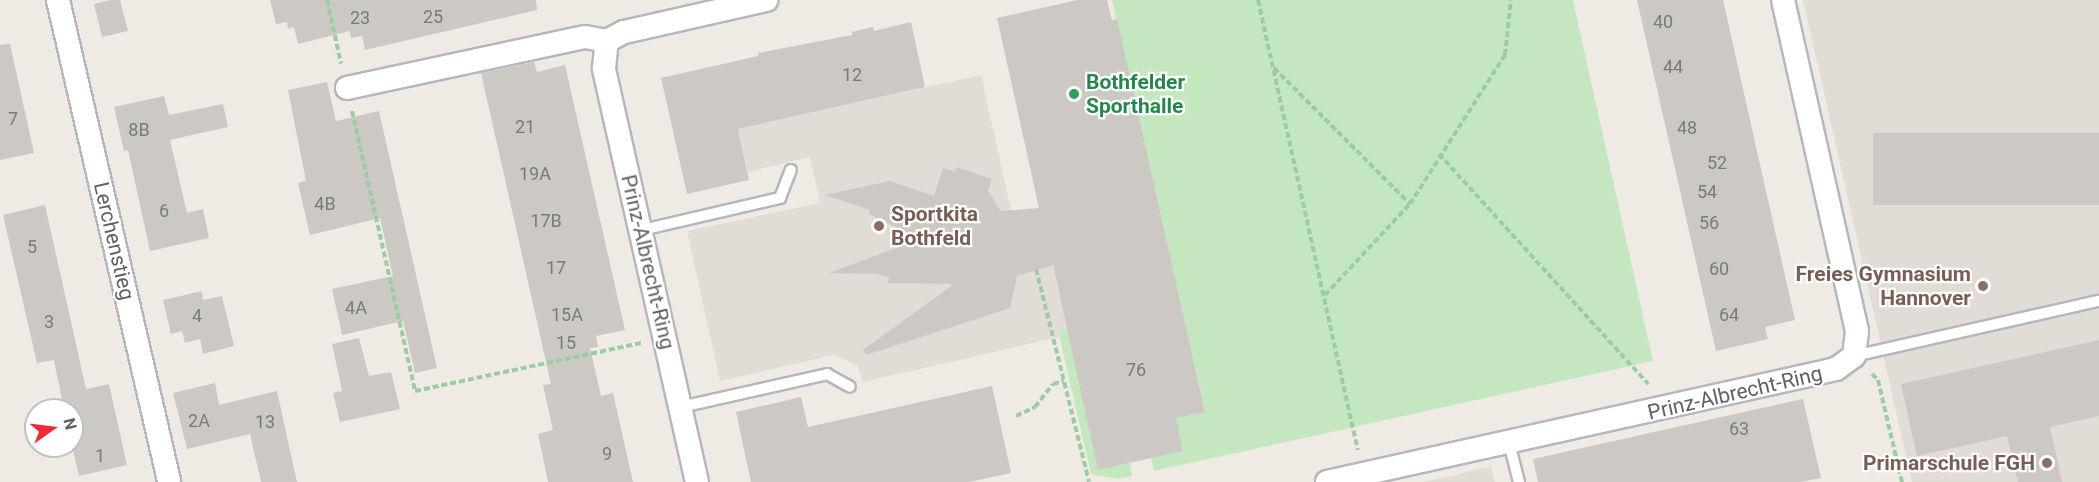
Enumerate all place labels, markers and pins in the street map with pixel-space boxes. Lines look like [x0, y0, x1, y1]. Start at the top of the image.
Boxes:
place label: Bothfelder Sporthalle [1086, 69, 1185, 119]
marker: Bothfelder Sporthalle [1067, 87, 1081, 101]
place label: Sportkita Bothfeld [891, 201, 978, 251]
marker: Sportkita Bothfeld [872, 219, 886, 233]
place label: Freies Gymnasium Hannover [1796, 261, 1971, 311]
marker: Freies Gymnasium Hannover [1976, 279, 1990, 293]
place label: Primarschule FGH [1863, 450, 2035, 476]
marker: Primarschule FGH [2040, 456, 2054, 470]

